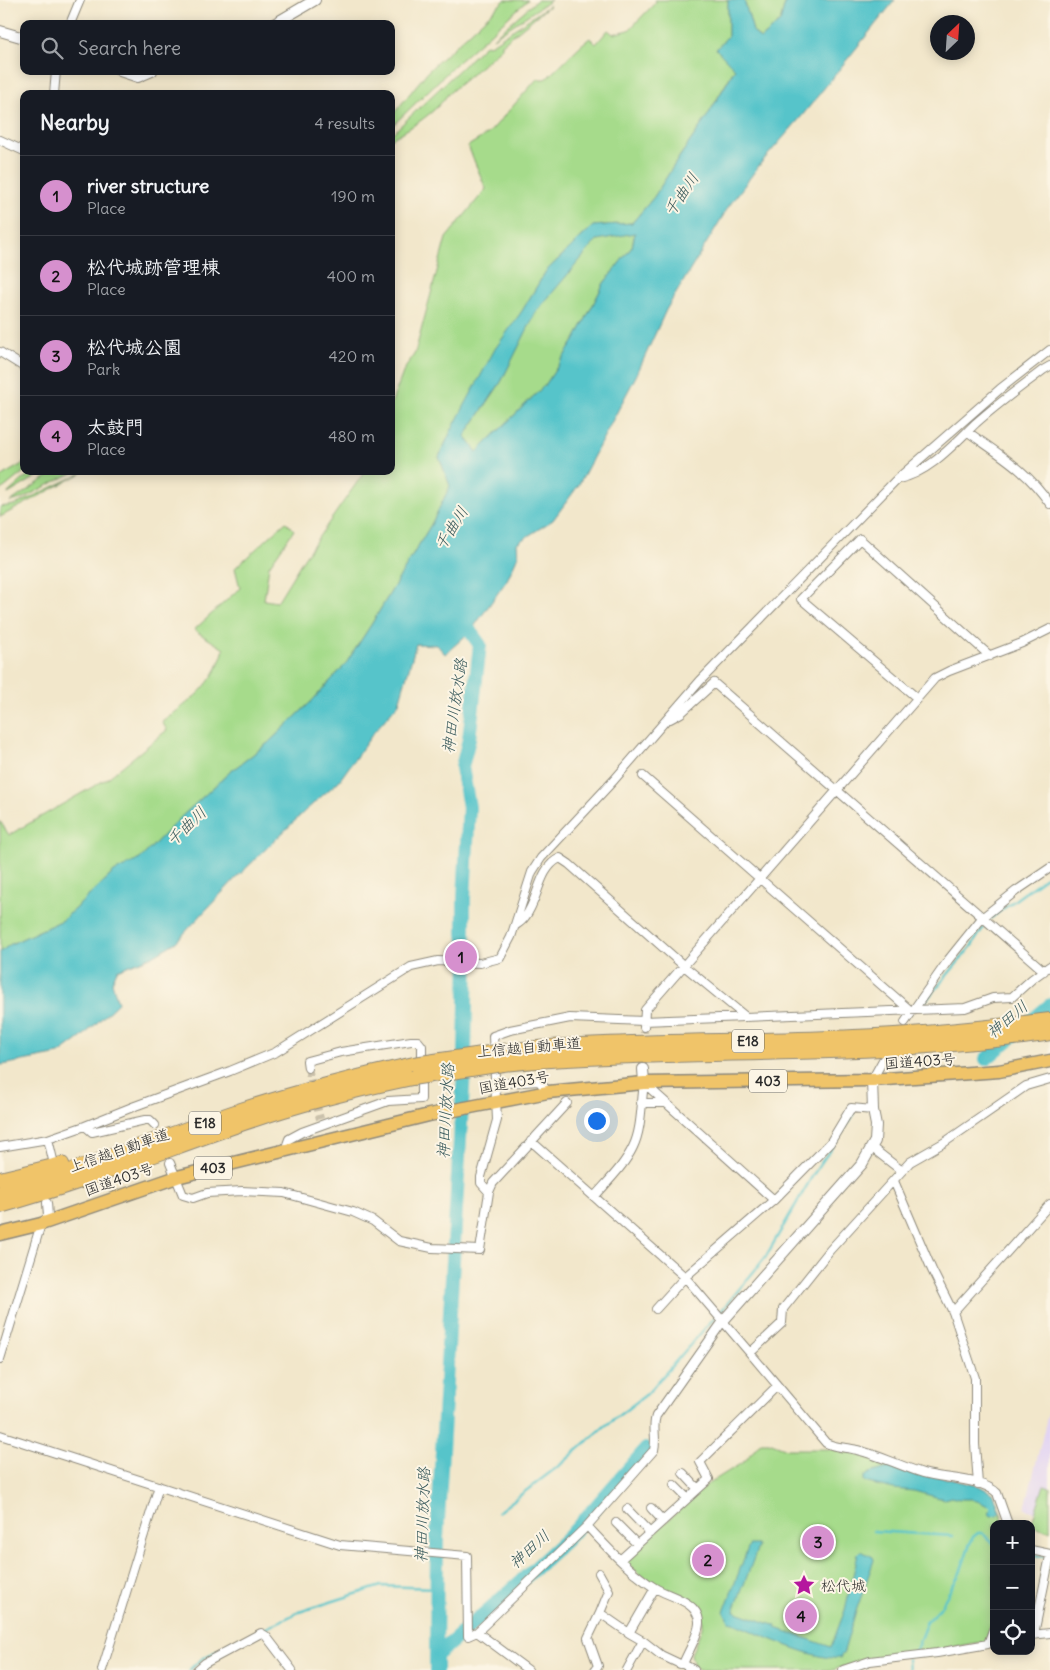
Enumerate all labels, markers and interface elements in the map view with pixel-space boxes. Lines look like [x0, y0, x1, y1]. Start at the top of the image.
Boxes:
north arrow [930, 15, 975, 60]
search box [20, 20, 395, 75]
icon: search [38, 34, 66, 62]
text: Search here [78, 36, 181, 60]
text: Nearby [40, 109, 110, 136]
text: 4 results [314, 113, 375, 133]
water label: 千曲川 [659, 169, 703, 219]
text: river structure [87, 174, 209, 198]
text: 1 [53, 186, 59, 206]
text: 190 m [331, 186, 375, 206]
text: Place [87, 198, 126, 218]
text: 松代城跡管理棟 [87, 255, 220, 279]
text: 2 [52, 266, 60, 286]
text: 400 m [327, 266, 375, 286]
text: Place [87, 279, 126, 299]
text: 松代城公園 [87, 335, 182, 359]
text: 3 [51, 346, 61, 366]
text: 420 m [329, 346, 375, 366]
text: Park [87, 359, 120, 379]
text: 太鼓門 [87, 415, 144, 439]
text: 4 [51, 426, 61, 446]
text: 480 m [328, 426, 375, 446]
text: Place [87, 439, 126, 459]
water label: 千曲川 [430, 502, 472, 554]
water label: 神田川放水路 [437, 656, 471, 755]
water label: 千曲川 [162, 802, 210, 850]
pin: 1 [445, 938, 477, 976]
water label: 神田川 [982, 996, 1032, 1042]
road number: E18 [732, 1030, 764, 1052]
street label: 上信越自動車道 [476, 1033, 582, 1061]
street label: 国道403号 [883, 1049, 957, 1073]
water label: 神田川放水路 [433, 1062, 458, 1159]
street label: 国道403号 [477, 1066, 551, 1098]
road number: 403 [749, 1070, 787, 1092]
your location [584, 1108, 610, 1134]
road number: E18 [189, 1112, 221, 1134]
street label: 上信越自動車道 [66, 1124, 172, 1176]
road number: 403 [194, 1156, 232, 1180]
street label: 国道403号 [82, 1158, 156, 1200]
water label: 神田川放水路 [410, 1466, 434, 1563]
map controls [990, 1520, 1035, 1655]
button: + [990, 1520, 1035, 1565]
pin: 3 [802, 1523, 834, 1561]
water label: 神田川 [504, 1526, 554, 1572]
pin: 2 [692, 1541, 724, 1579]
button: − [990, 1565, 1035, 1610]
place icon: 松代城 [791, 1572, 817, 1598]
place label: 松代城 [821, 1576, 866, 1595]
pin: 4 [785, 1597, 817, 1635]
button: locate [990, 1610, 1035, 1655]

